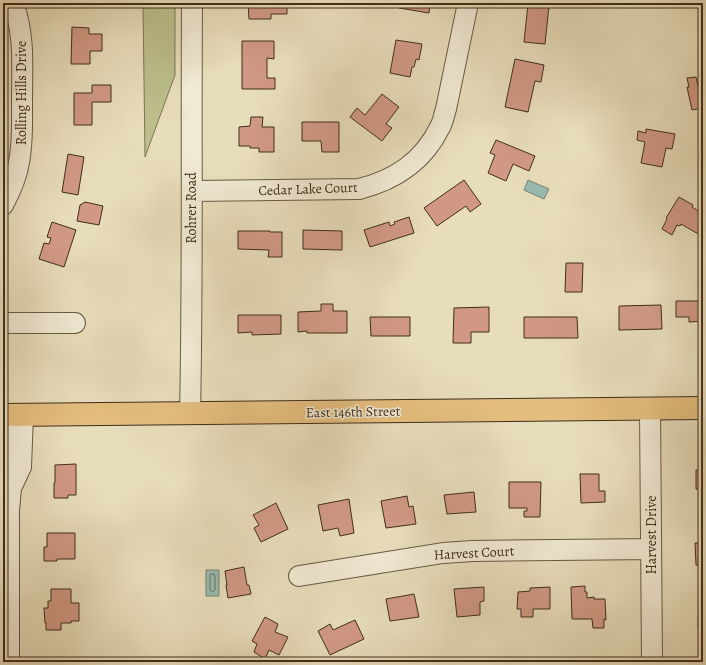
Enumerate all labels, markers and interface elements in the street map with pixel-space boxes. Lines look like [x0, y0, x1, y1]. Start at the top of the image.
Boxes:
street label: Rolling Hills Drive [12, 41, 31, 145]
street label: Rohrer Road [182, 172, 201, 244]
street label: Cedar Lake Court [258, 178, 358, 200]
street label: East 146th Street [306, 402, 401, 422]
street label: Harvest Drive [642, 495, 661, 575]
street label: Harvest Court [433, 541, 515, 565]

